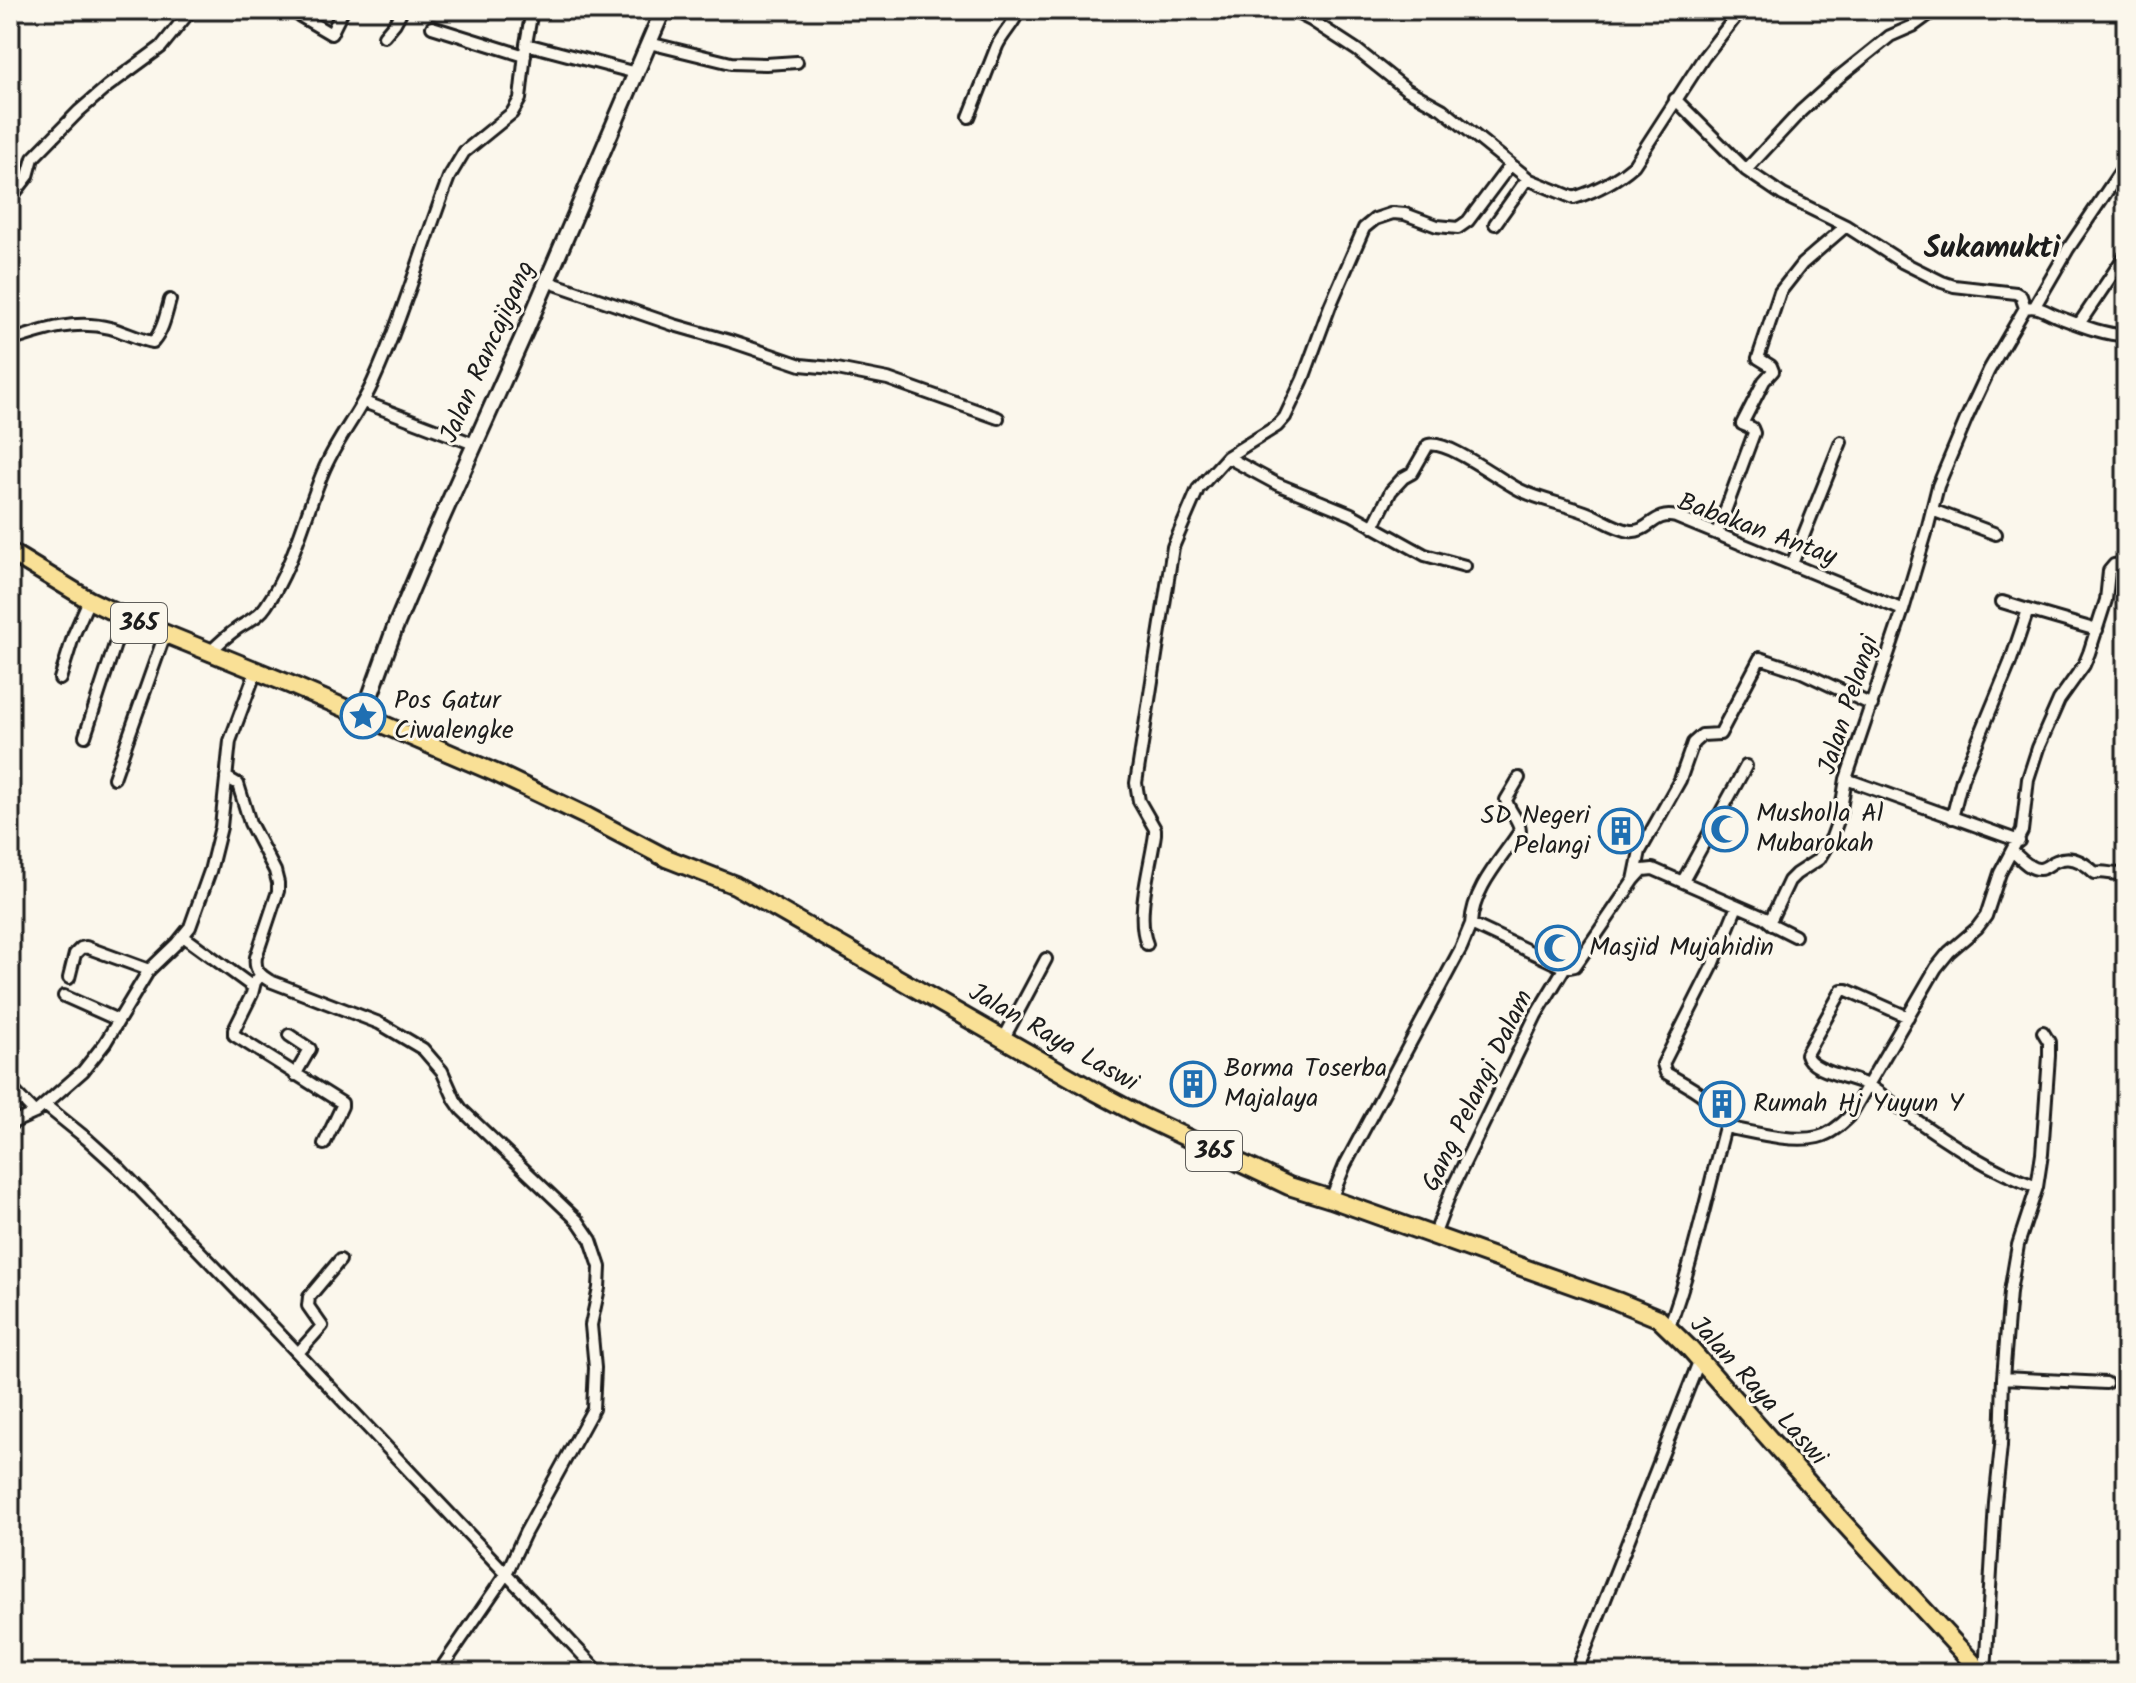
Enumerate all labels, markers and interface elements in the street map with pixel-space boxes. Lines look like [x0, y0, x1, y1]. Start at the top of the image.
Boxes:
district label: Sukamukti [1924, 225, 2061, 273]
street label: Jalan Rancajigang [429, 254, 547, 450]
street label: Babakan Antay [1671, 482, 1844, 579]
road number: 365 [111, 603, 167, 643]
street label: Jalan Pelangi [1807, 628, 1892, 780]
place label: Pos Gatur Ciwalengke [394, 680, 514, 752]
place icon: Pos Gatur Ciwalengke [339, 692, 387, 740]
place label: Musholla Al Mubarokah [1756, 793, 1883, 865]
place label: SD Negeri Pelangi [1481, 795, 1592, 867]
mosque icon: Musholla Al Mubarokah [1701, 805, 1749, 853]
building icon: SD Negeri Pelangi [1597, 807, 1645, 855]
mosque icon: Masjid Mujahidin [1534, 924, 1582, 972]
place label: Masjid Mujahidin [1589, 927, 1774, 969]
street label: Jalan Raya Laswi [960, 972, 1148, 1105]
street label: Gang Pelangi Dalam [1411, 983, 1545, 1199]
place label: Borma Toserba Majalaya [1224, 1048, 1387, 1120]
building icon: Borma Toserba Majalaya [1169, 1060, 1217, 1108]
building icon: Rumah Hj Yuyun Y [1698, 1080, 1746, 1128]
place label: Rumah Hj Yuyun Y [1753, 1083, 1965, 1125]
road number: 365 [1186, 1131, 1242, 1171]
street label: Jalan Raya Laswi [1679, 1306, 1839, 1477]

